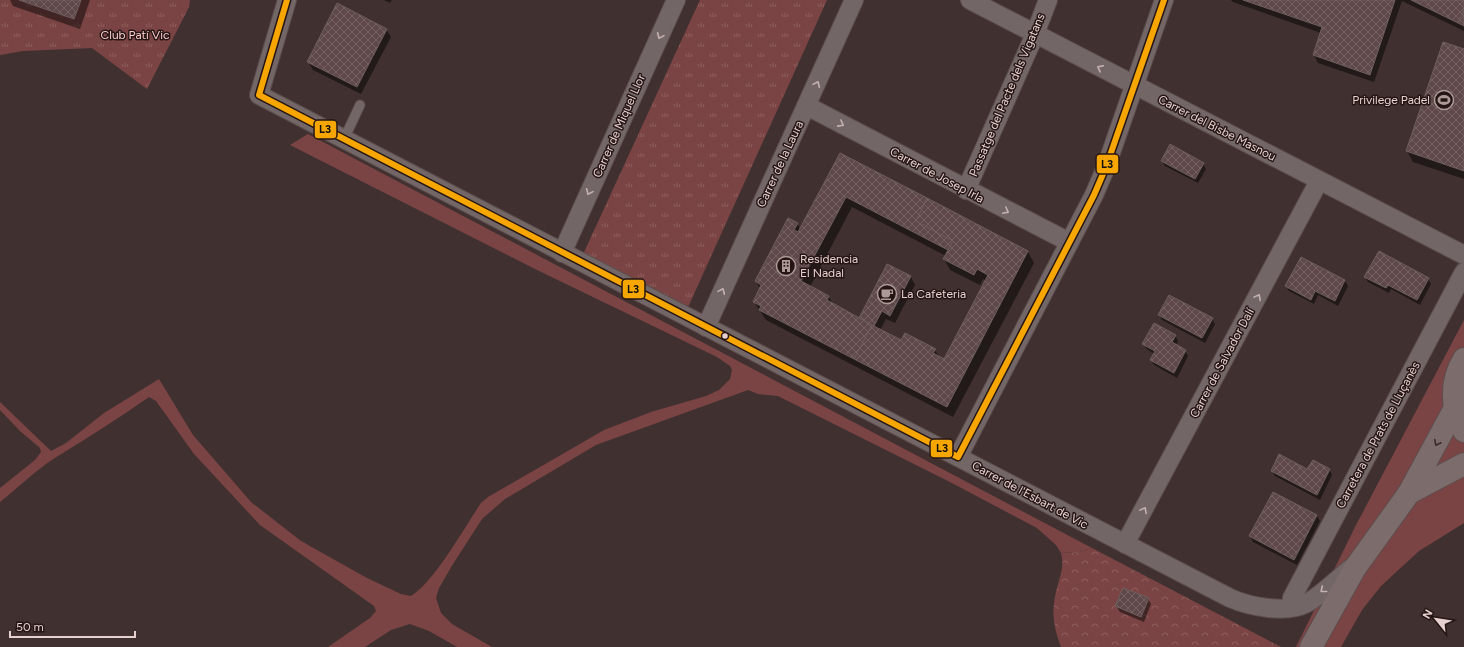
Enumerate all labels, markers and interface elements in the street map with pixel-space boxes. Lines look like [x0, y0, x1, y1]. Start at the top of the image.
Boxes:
street label: Passatge del Pacte dels Vigatans [966, 11, 1048, 179]
park label: Club Patí Vic [101, 28, 170, 42]
one-way arrow [657, 31, 665, 39]
one-way arrow [1097, 65, 1104, 72]
street label: Carrer de Miquel Llor [590, 72, 648, 180]
one-way arrow [812, 81, 820, 88]
sports icon: Privilege Padel [1433, 89, 1455, 111]
street label: Carrer del Bisbe Masnou [1156, 92, 1278, 164]
place label: Privilege Padel [1352, 93, 1430, 107]
street label: Carrer de la Laura [754, 118, 806, 210]
line badge: L3 [314, 120, 337, 139]
one-way arrow [837, 120, 844, 127]
text: L3 [319, 123, 331, 136]
street label: Carrer de Josep Irla [888, 144, 986, 206]
line badge: L3 [1096, 154, 1119, 174]
text: L3 [1101, 158, 1113, 171]
one-way arrow [586, 189, 594, 196]
one-way arrow [1002, 206, 1009, 213]
place label: Residencia El Nadal [800, 252, 858, 280]
building icon: Residencia El Nadal [775, 255, 797, 277]
line badge: L3 [622, 279, 645, 299]
text: L3 [627, 283, 639, 296]
cafe icon: La Cafeteria [876, 283, 898, 305]
place label: La Cafeteria [901, 287, 966, 301]
one-way arrow [717, 288, 725, 296]
one-way arrow [1253, 293, 1260, 301]
street label: Carrer de Salvador Dalí [1187, 305, 1257, 420]
unlabelled marker [720, 331, 730, 341]
street label: Carretera de Prats de Lluçanès [1333, 359, 1423, 511]
line badge: L3 [930, 439, 953, 458]
one-way arrow [1434, 439, 1442, 446]
text: L3 [936, 442, 948, 455]
street label: Carrer de l'Esbart de Vic [970, 458, 1091, 532]
one-way arrow [1139, 507, 1146, 514]
one-way arrow [1321, 585, 1328, 592]
north arrow [1416, 599, 1456, 639]
text: N [1420, 607, 1436, 621]
scale bar [10, 613, 135, 639]
text: 50 m [16, 620, 44, 634]

